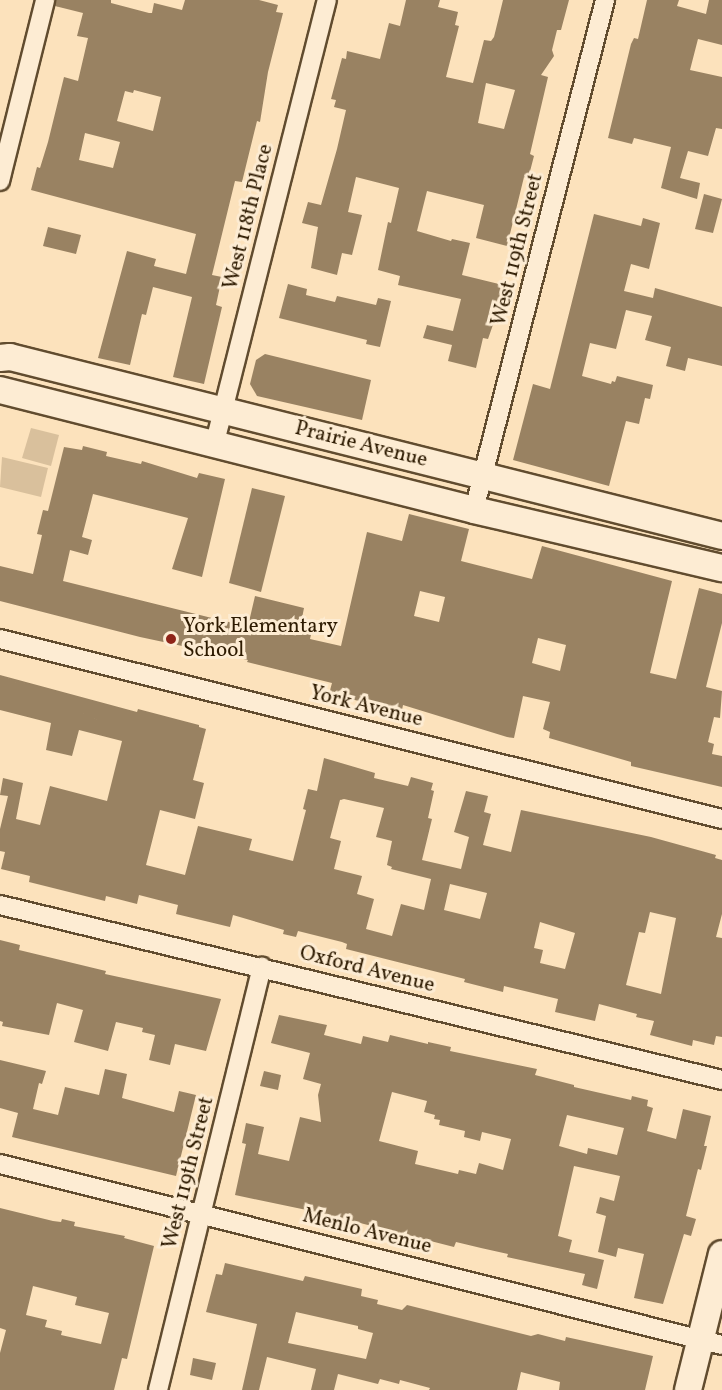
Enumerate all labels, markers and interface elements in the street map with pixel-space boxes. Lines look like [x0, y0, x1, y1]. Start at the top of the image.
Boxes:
street label: West 118th Place [219, 142, 279, 292]
street label: West 119th Street [487, 171, 549, 329]
street label: Prairie Avenue [292, 416, 430, 474]
place label: York Elementary School [183, 614, 338, 664]
marker: York Elementary School [164, 632, 178, 646]
street label: York Avenue [307, 681, 425, 733]
street label: Oxford Avenue [297, 941, 437, 999]
street label: West 119th Street [158, 1094, 220, 1252]
street label: Menlo Avenue [300, 1204, 434, 1260]

